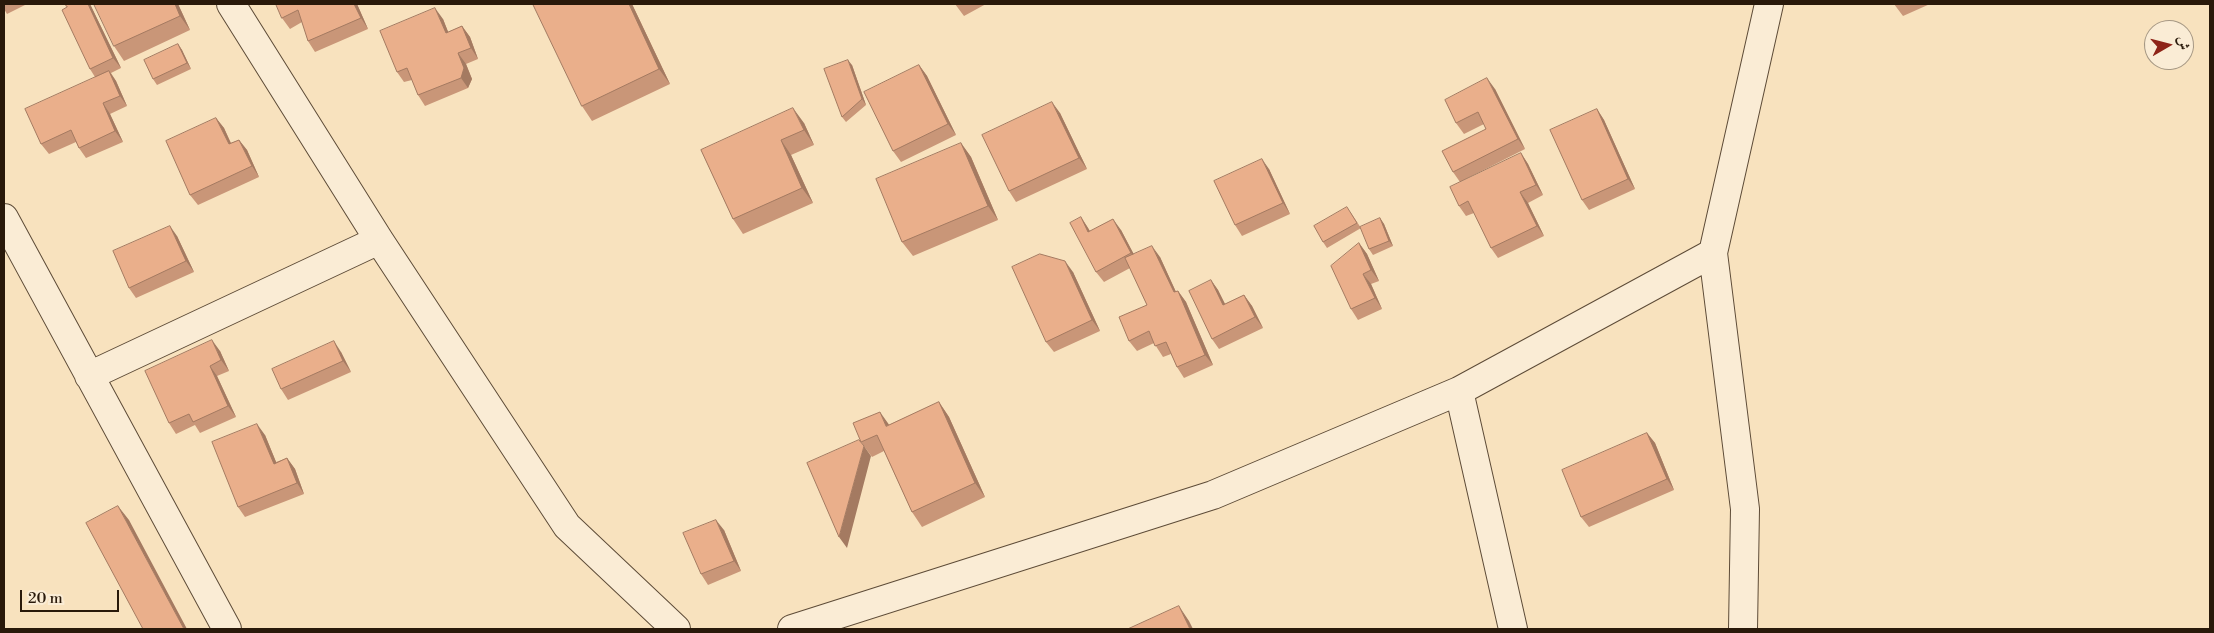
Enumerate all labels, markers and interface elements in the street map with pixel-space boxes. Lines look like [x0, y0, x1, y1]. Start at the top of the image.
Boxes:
north arrow [2144, 20, 2194, 70]
text: ش [2173, 35, 2193, 51]
scale bar [22, 580, 121, 612]
text: 20 m [28, 589, 63, 608]

